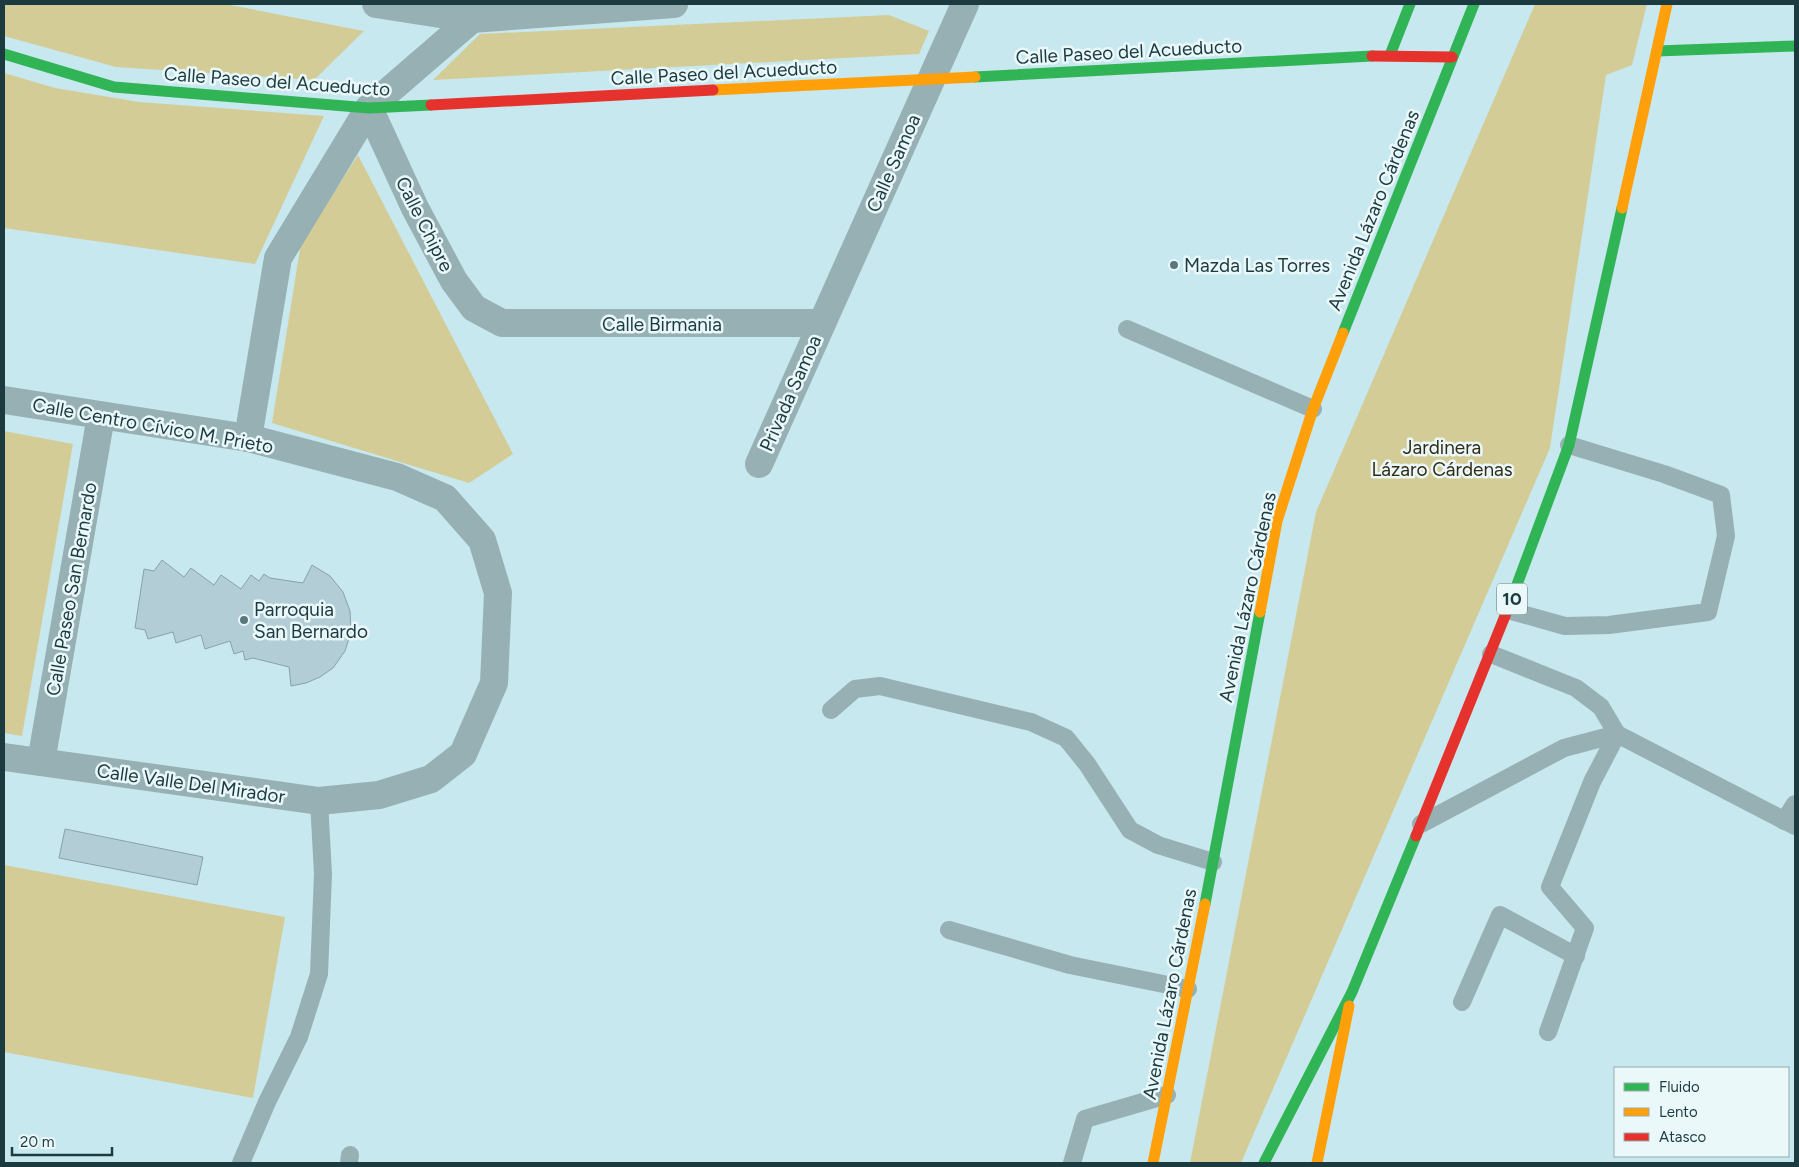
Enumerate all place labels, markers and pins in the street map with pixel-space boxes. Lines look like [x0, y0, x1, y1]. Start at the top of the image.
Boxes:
place label: Mazda Las Torres [1184, 254, 1330, 277]
marker: Mazda Las Torres [1168, 259, 1180, 271]
place label: Parroquia San Bernardo [254, 598, 368, 643]
marker: Parroquia San Bernardo [238, 614, 250, 626]

